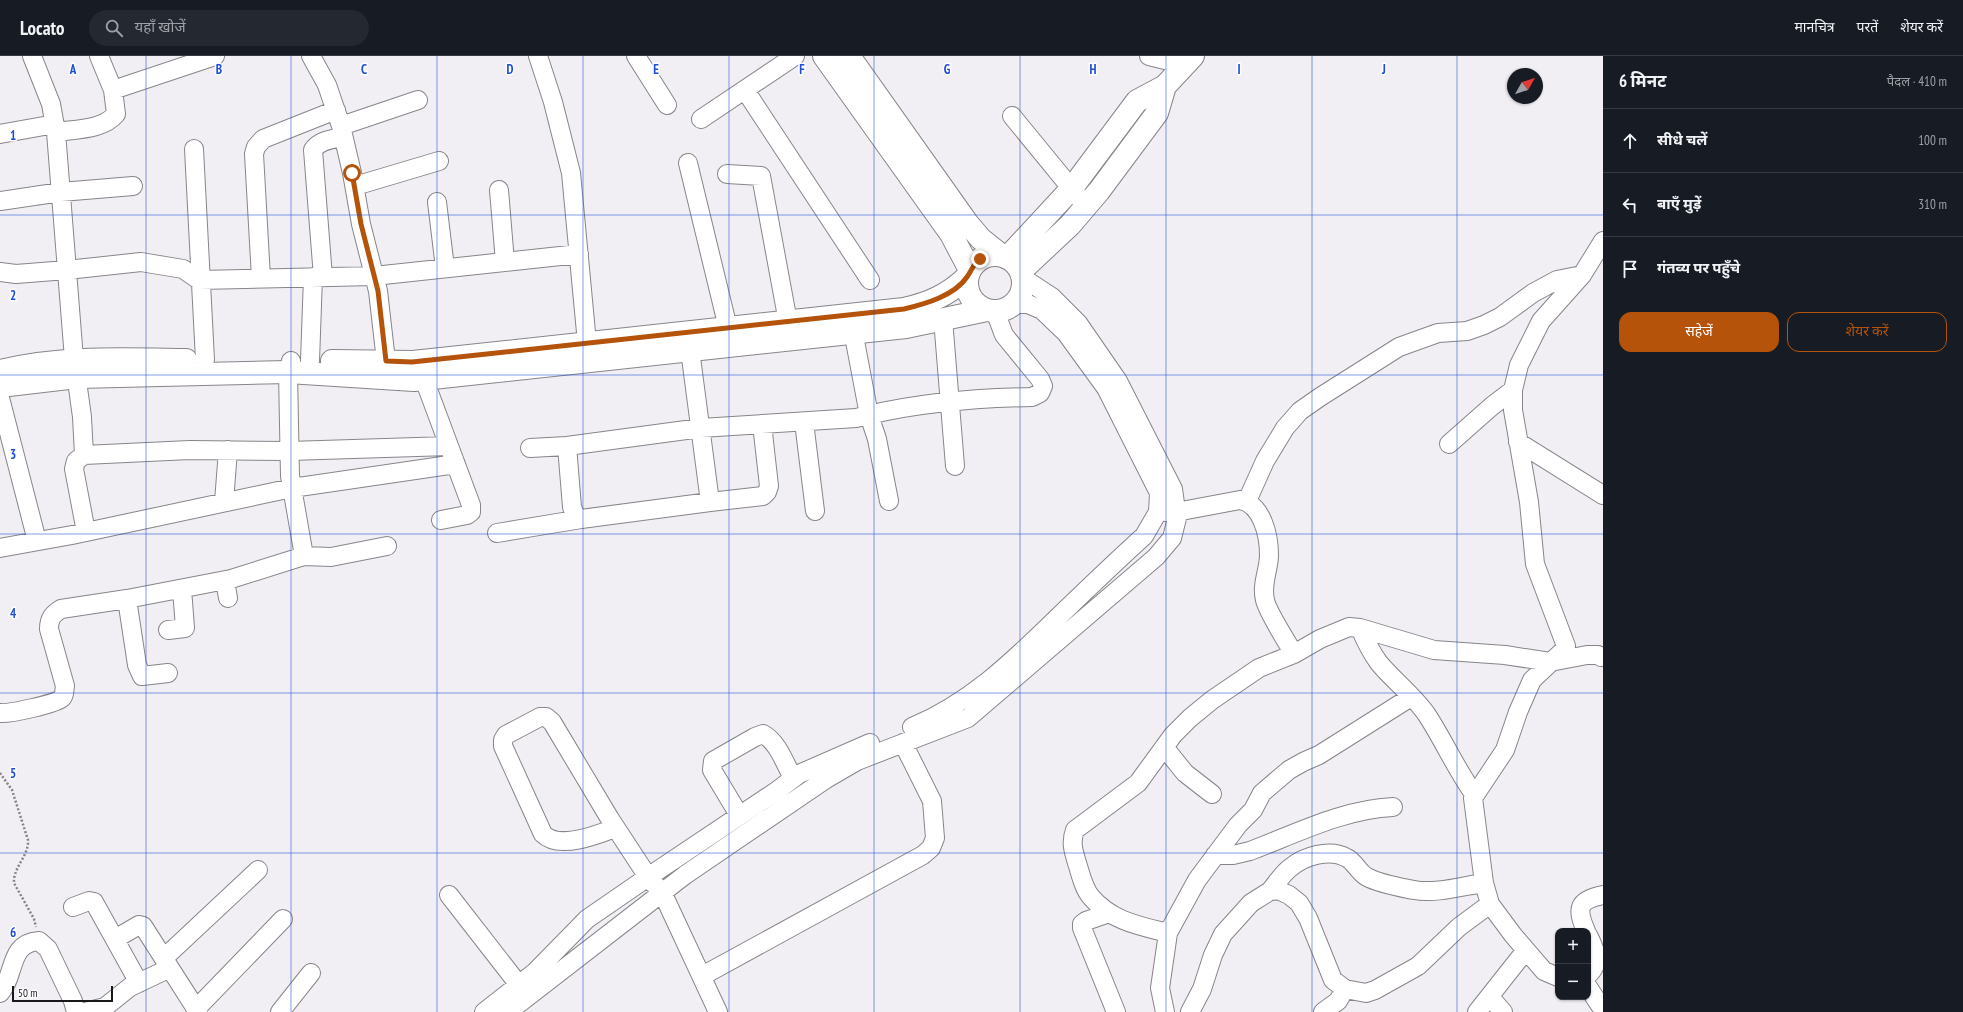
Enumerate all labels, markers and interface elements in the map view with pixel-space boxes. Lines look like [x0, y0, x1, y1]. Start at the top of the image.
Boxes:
search box [89, 10, 369, 46]
text: Locato [20, 16, 65, 40]
icon: search [103, 17, 125, 39]
text: यहाँ खोजें [135, 17, 186, 36]
text: मानचित्र [1795, 18, 1835, 36]
text: परतें [1857, 18, 1878, 36]
text: शेयर करें [1900, 18, 1943, 36]
text: A [69, 61, 77, 78]
text: B [216, 61, 222, 78]
text: C [361, 61, 367, 78]
text: D [507, 61, 514, 78]
text: E [653, 61, 659, 78]
text: F [799, 61, 805, 78]
text: G [944, 61, 951, 78]
text: H [1090, 61, 1097, 78]
text: I [1237, 61, 1241, 78]
text: J [1381, 61, 1386, 78]
north arrow [1507, 68, 1543, 104]
text: 6 मिनट [1619, 70, 1666, 92]
text: पैदल · 410 m [1887, 73, 1947, 90]
text: 1 [10, 127, 16, 144]
icon: ahead [1619, 130, 1641, 152]
text: सीधे चलें [1657, 130, 1707, 149]
text: 100 m [1918, 132, 1947, 149]
route start [343, 164, 361, 182]
icon: left [1619, 194, 1641, 216]
text: बाएँ मुड़ें [1657, 194, 1701, 213]
text: 310 m [1918, 196, 1947, 213]
route end [971, 250, 989, 268]
icon: arrive [1619, 258, 1641, 280]
text: गंतव्य पर पहुँचे [1657, 258, 1740, 277]
text: 2 [10, 287, 16, 304]
button: सहेजें [1619, 312, 1779, 352]
button: शेयर करें [1787, 312, 1947, 352]
text: 3 [10, 446, 16, 463]
text: 4 [10, 605, 17, 622]
text: 5 [10, 765, 16, 782]
text: 6 [10, 924, 16, 941]
map controls [1555, 928, 1591, 1000]
button: + [1555, 928, 1591, 964]
button: − [1555, 964, 1591, 1000]
scale bar [12, 984, 113, 1003]
text: 50 m [18, 986, 37, 1000]

